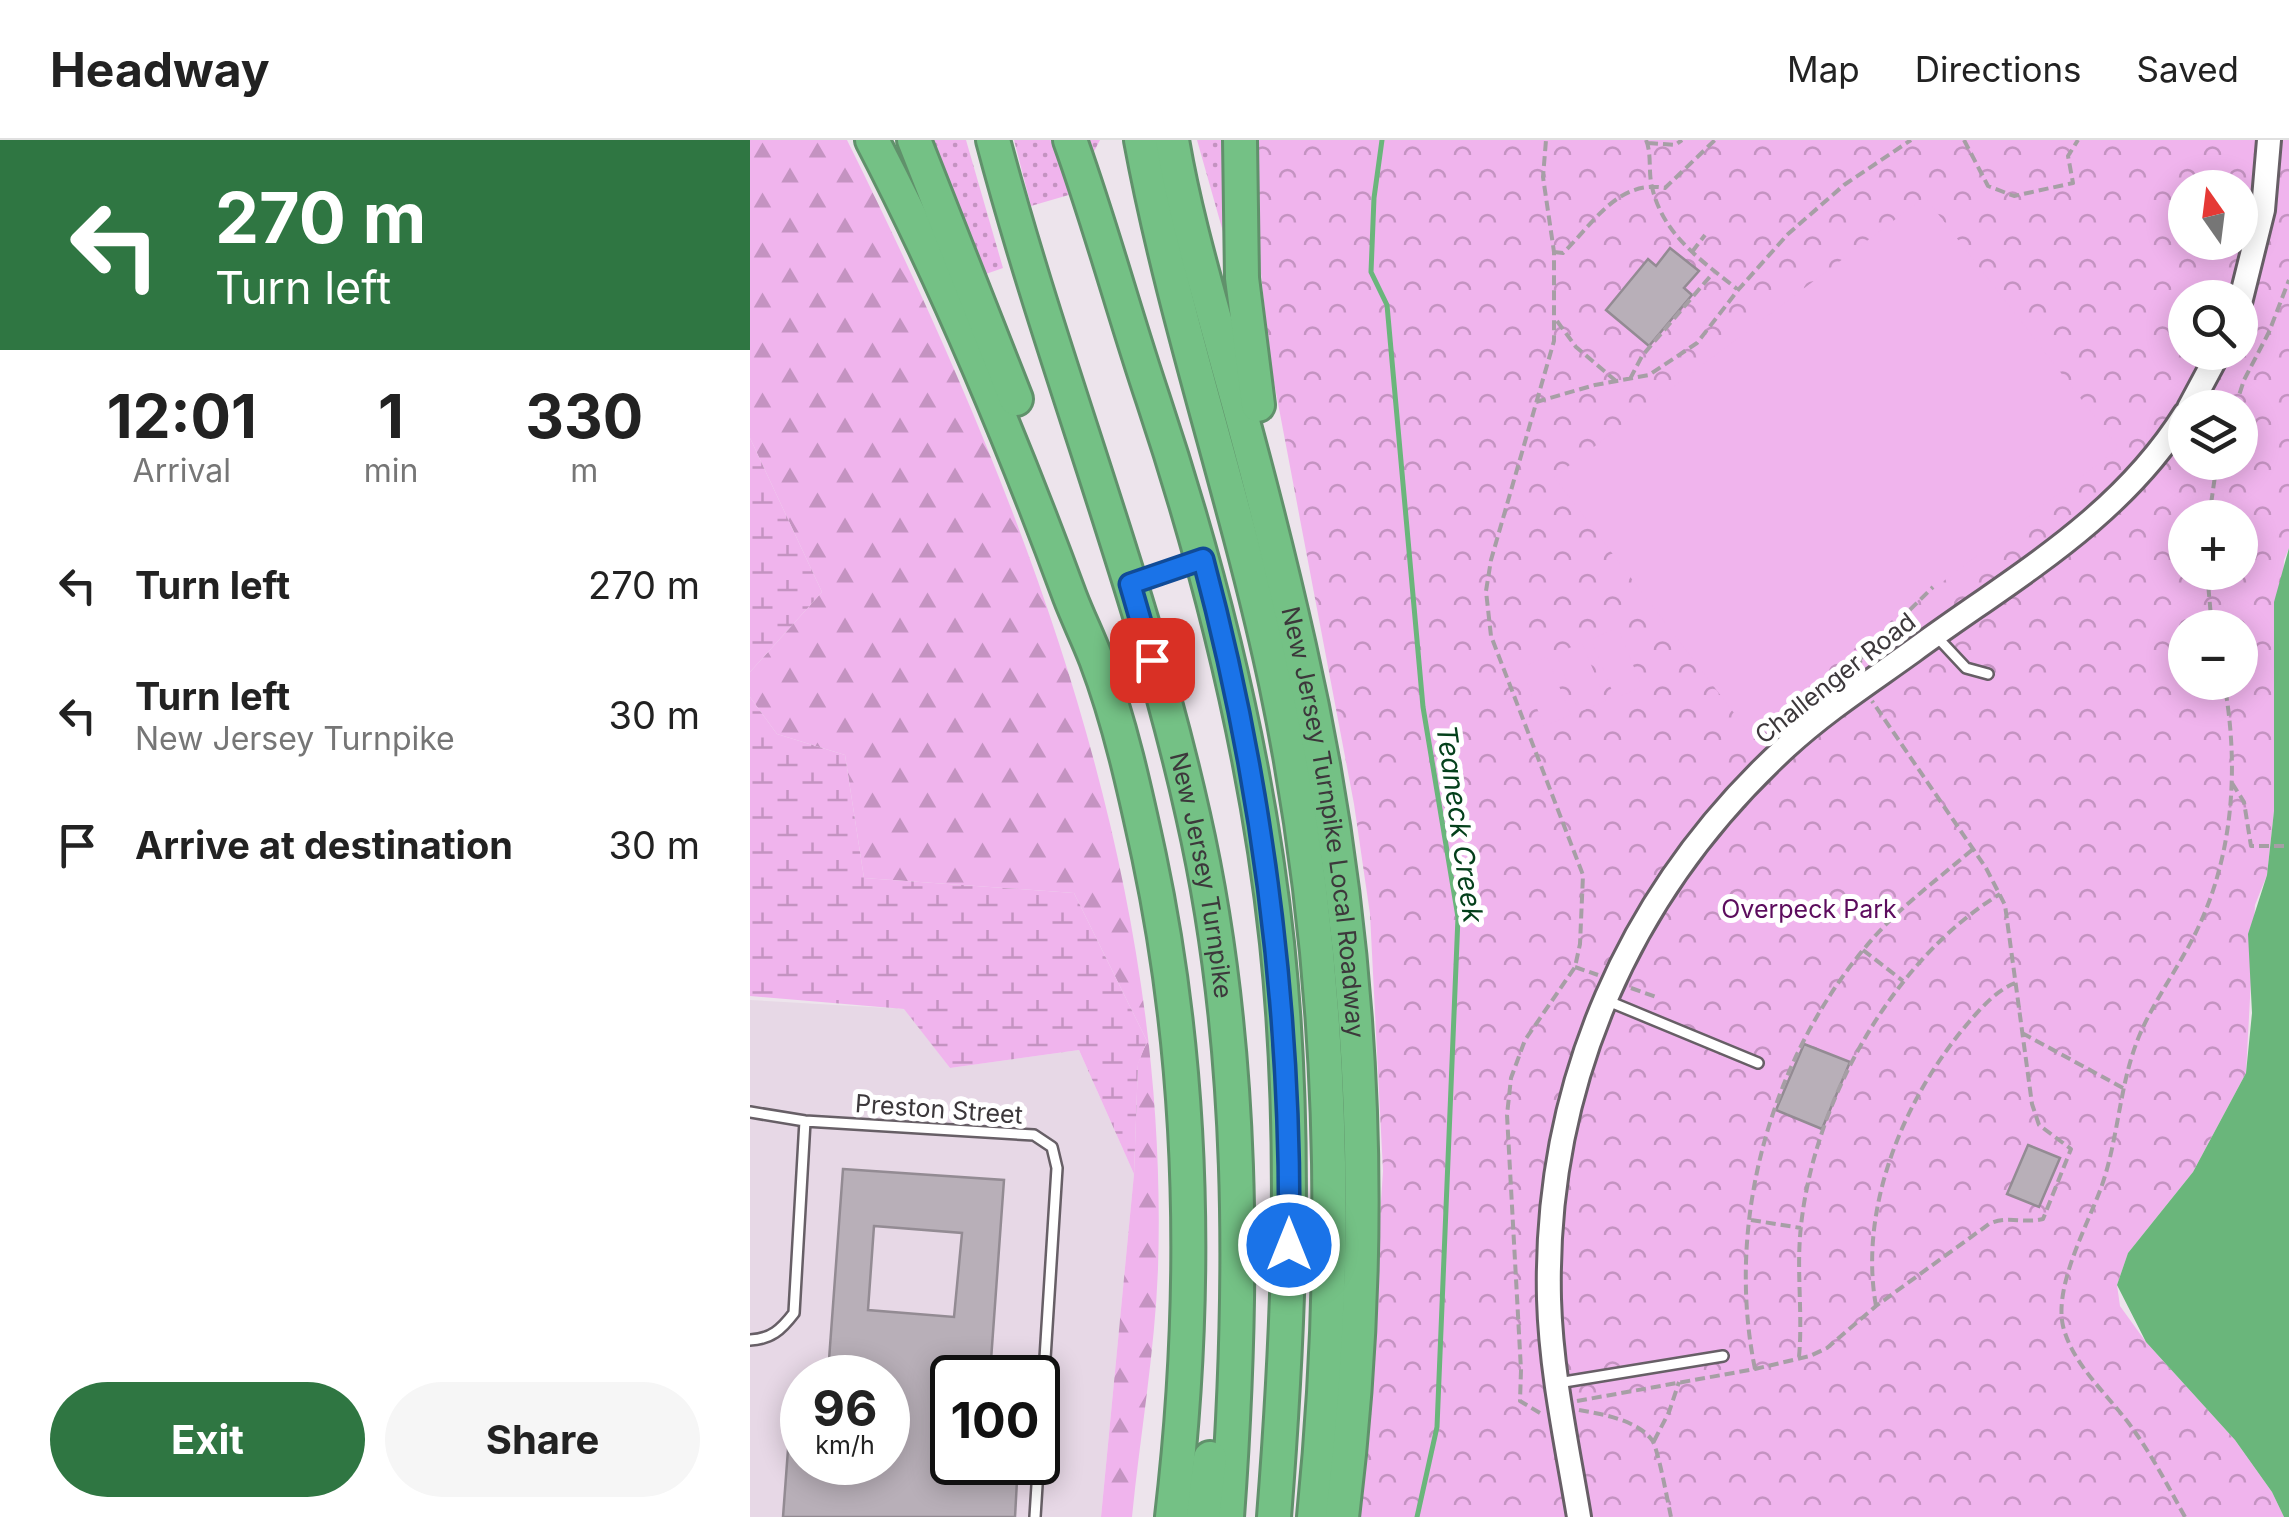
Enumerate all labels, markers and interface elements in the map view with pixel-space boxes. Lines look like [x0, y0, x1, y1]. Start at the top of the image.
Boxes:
text: Headway [50, 40, 270, 99]
text: Map [1787, 48, 1860, 90]
text: Directions [1915, 48, 2082, 90]
text: Saved [2137, 48, 2239, 90]
north arrow [2168, 170, 2258, 260]
map controls [2168, 170, 2258, 700]
text: 270 m [215, 175, 426, 260]
icon: left [50, 180, 180, 310]
text: Turn left [215, 260, 391, 315]
button: search [2168, 280, 2258, 370]
text: 12:01 [107, 380, 257, 452]
text: 1 [378, 380, 404, 452]
text: 330 [525, 380, 643, 452]
button: layers [2168, 390, 2258, 480]
text: Arrival [133, 451, 231, 490]
text: min [364, 451, 418, 490]
text: m [570, 451, 598, 490]
button: + [2168, 500, 2258, 590]
icon: left [50, 558, 105, 613]
text: Turn left [135, 562, 290, 608]
text: 270 m [588, 562, 700, 608]
street label: New Jersey Turnpike Local Roadway [1275, 604, 1371, 1039]
street label: Challenger Road [1749, 606, 1921, 750]
button: − [2168, 610, 2258, 700]
pin [1110, 618, 1195, 703]
icon: arrive [1125, 633, 1180, 688]
text: Turn left [135, 673, 290, 719]
icon: left [50, 688, 105, 743]
text: 30 m [609, 692, 700, 738]
text: New Jersey Turnpike [135, 719, 455, 758]
water label: Teaneck Creek [1429, 723, 1491, 926]
street label: New Jersey Turnpike [1164, 749, 1239, 1000]
icon: arrive [50, 818, 105, 873]
text: Arrive at destination [135, 822, 513, 868]
text: 30 m [609, 822, 700, 868]
park label: Overpeck Park [1721, 894, 1897, 924]
street label: Preston Street [854, 1088, 1024, 1130]
position arrow [1237, 1193, 1341, 1297]
speed limit sign: 100 [930, 1355, 1060, 1485]
text: 96 [813, 1378, 877, 1438]
button: Exit [50, 1382, 365, 1497]
button: Share [385, 1382, 700, 1497]
text: km/h [815, 1430, 875, 1460]

